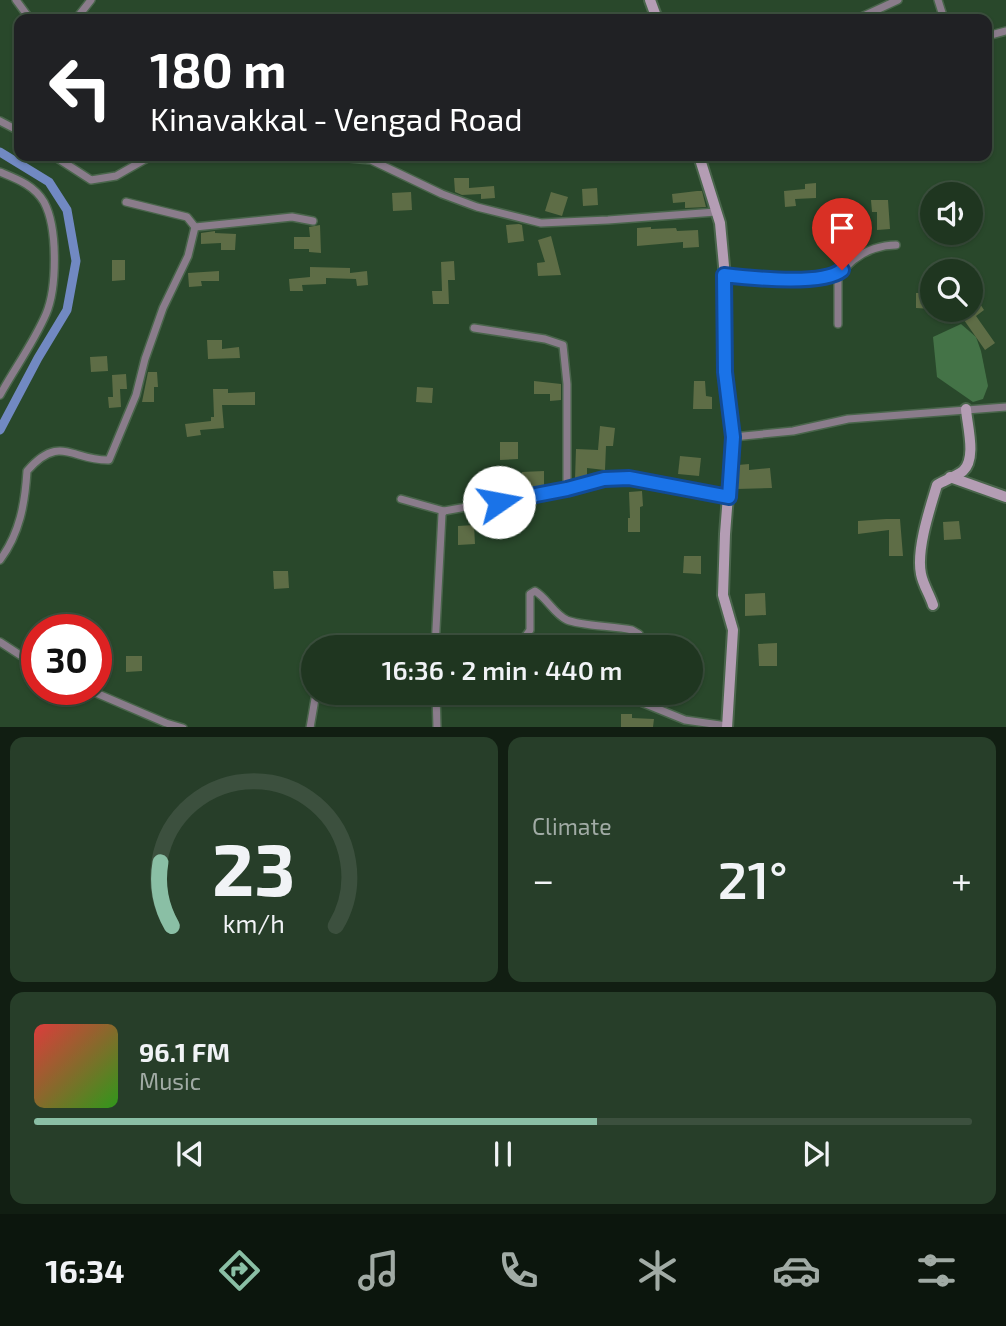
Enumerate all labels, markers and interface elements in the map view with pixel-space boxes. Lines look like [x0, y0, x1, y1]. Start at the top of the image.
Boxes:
text: 180 m [150, 39, 286, 98]
icon: left [35, 42, 126, 133]
text: Kinavakkal - Vengad Road [150, 99, 523, 137]
map controls [920, 182, 983, 322]
button: sound [920, 182, 983, 245]
pin [812, 198, 872, 270]
icon: arrive [823, 209, 861, 247]
button: search [920, 259, 983, 322]
position arrow [462, 465, 536, 539]
speed limit sign: 30 [21, 614, 112, 705]
text: 16:36 · 2 min · 440 m [382, 654, 622, 685]
text: Climate [532, 812, 612, 840]
text: 23 [212, 823, 296, 911]
text: 21° [718, 847, 788, 909]
text: − [532, 856, 554, 902]
text: + [951, 856, 972, 902]
text: km/h [223, 907, 285, 937]
text: 96.1 FM [139, 1036, 230, 1067]
text: Music [139, 1067, 201, 1095]
icon: previous [171, 1135, 209, 1173]
icon: pause [484, 1135, 522, 1173]
icon: next [797, 1135, 835, 1173]
icon: directions [215, 1246, 264, 1295]
icon: music [354, 1246, 403, 1295]
icon: phone [494, 1246, 543, 1295]
icon: climate [633, 1246, 682, 1295]
icon: car [772, 1246, 821, 1295]
icon: filters [912, 1246, 961, 1295]
text: 16:34 [45, 1251, 125, 1289]

